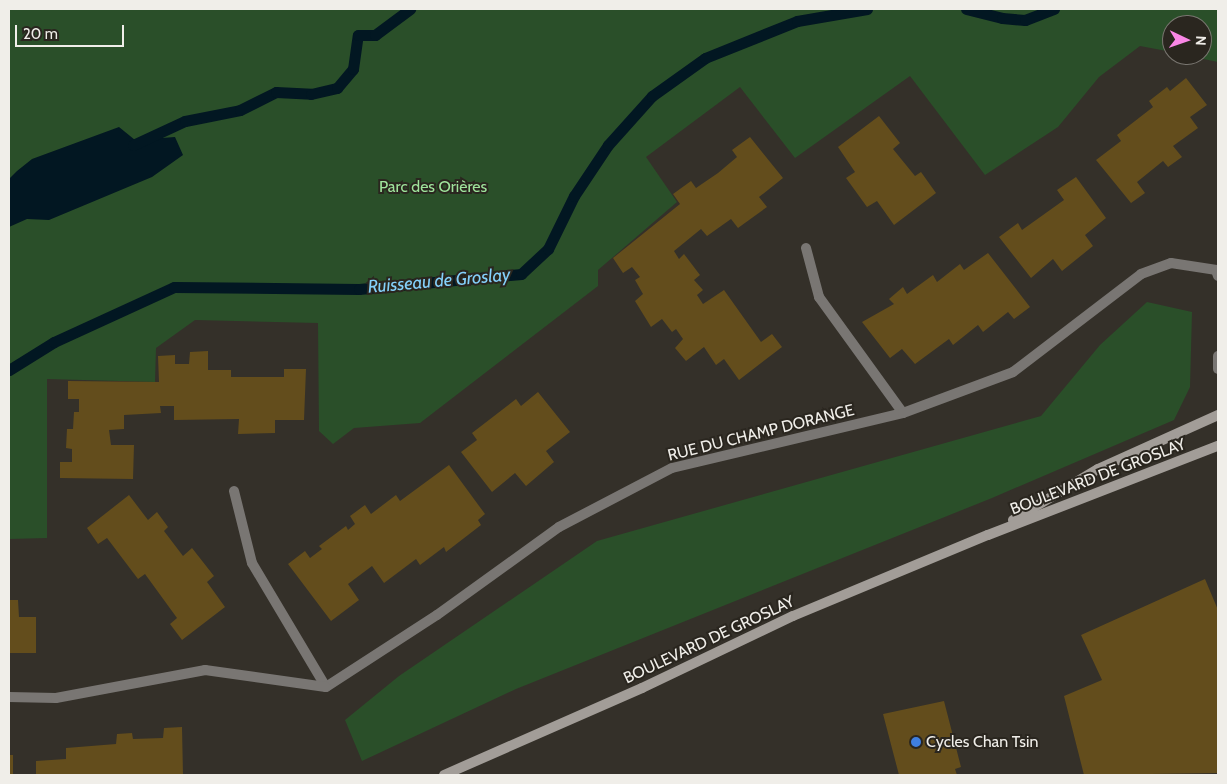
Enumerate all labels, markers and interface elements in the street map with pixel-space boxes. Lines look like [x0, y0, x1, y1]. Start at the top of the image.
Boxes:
scale bar [18, 15, 126, 47]
north arrow [1162, 15, 1212, 65]
text: 20 m [23, 25, 58, 43]
text: N [1192, 35, 1210, 46]
park label: Parc des Orières [379, 177, 487, 197]
water label: Ruisseau de Groslay [367, 264, 511, 298]
street label: RUE DU CHAMP DORANGE [666, 401, 856, 465]
street label: BOULEVARD DE GROSLAY [1008, 435, 1188, 519]
street label: BOULEVARD DE GROSLAY [621, 592, 797, 688]
place label: Cycles Chan Tsin [926, 732, 1038, 752]
marker: Cycles Chan Tsin [910, 736, 922, 748]

